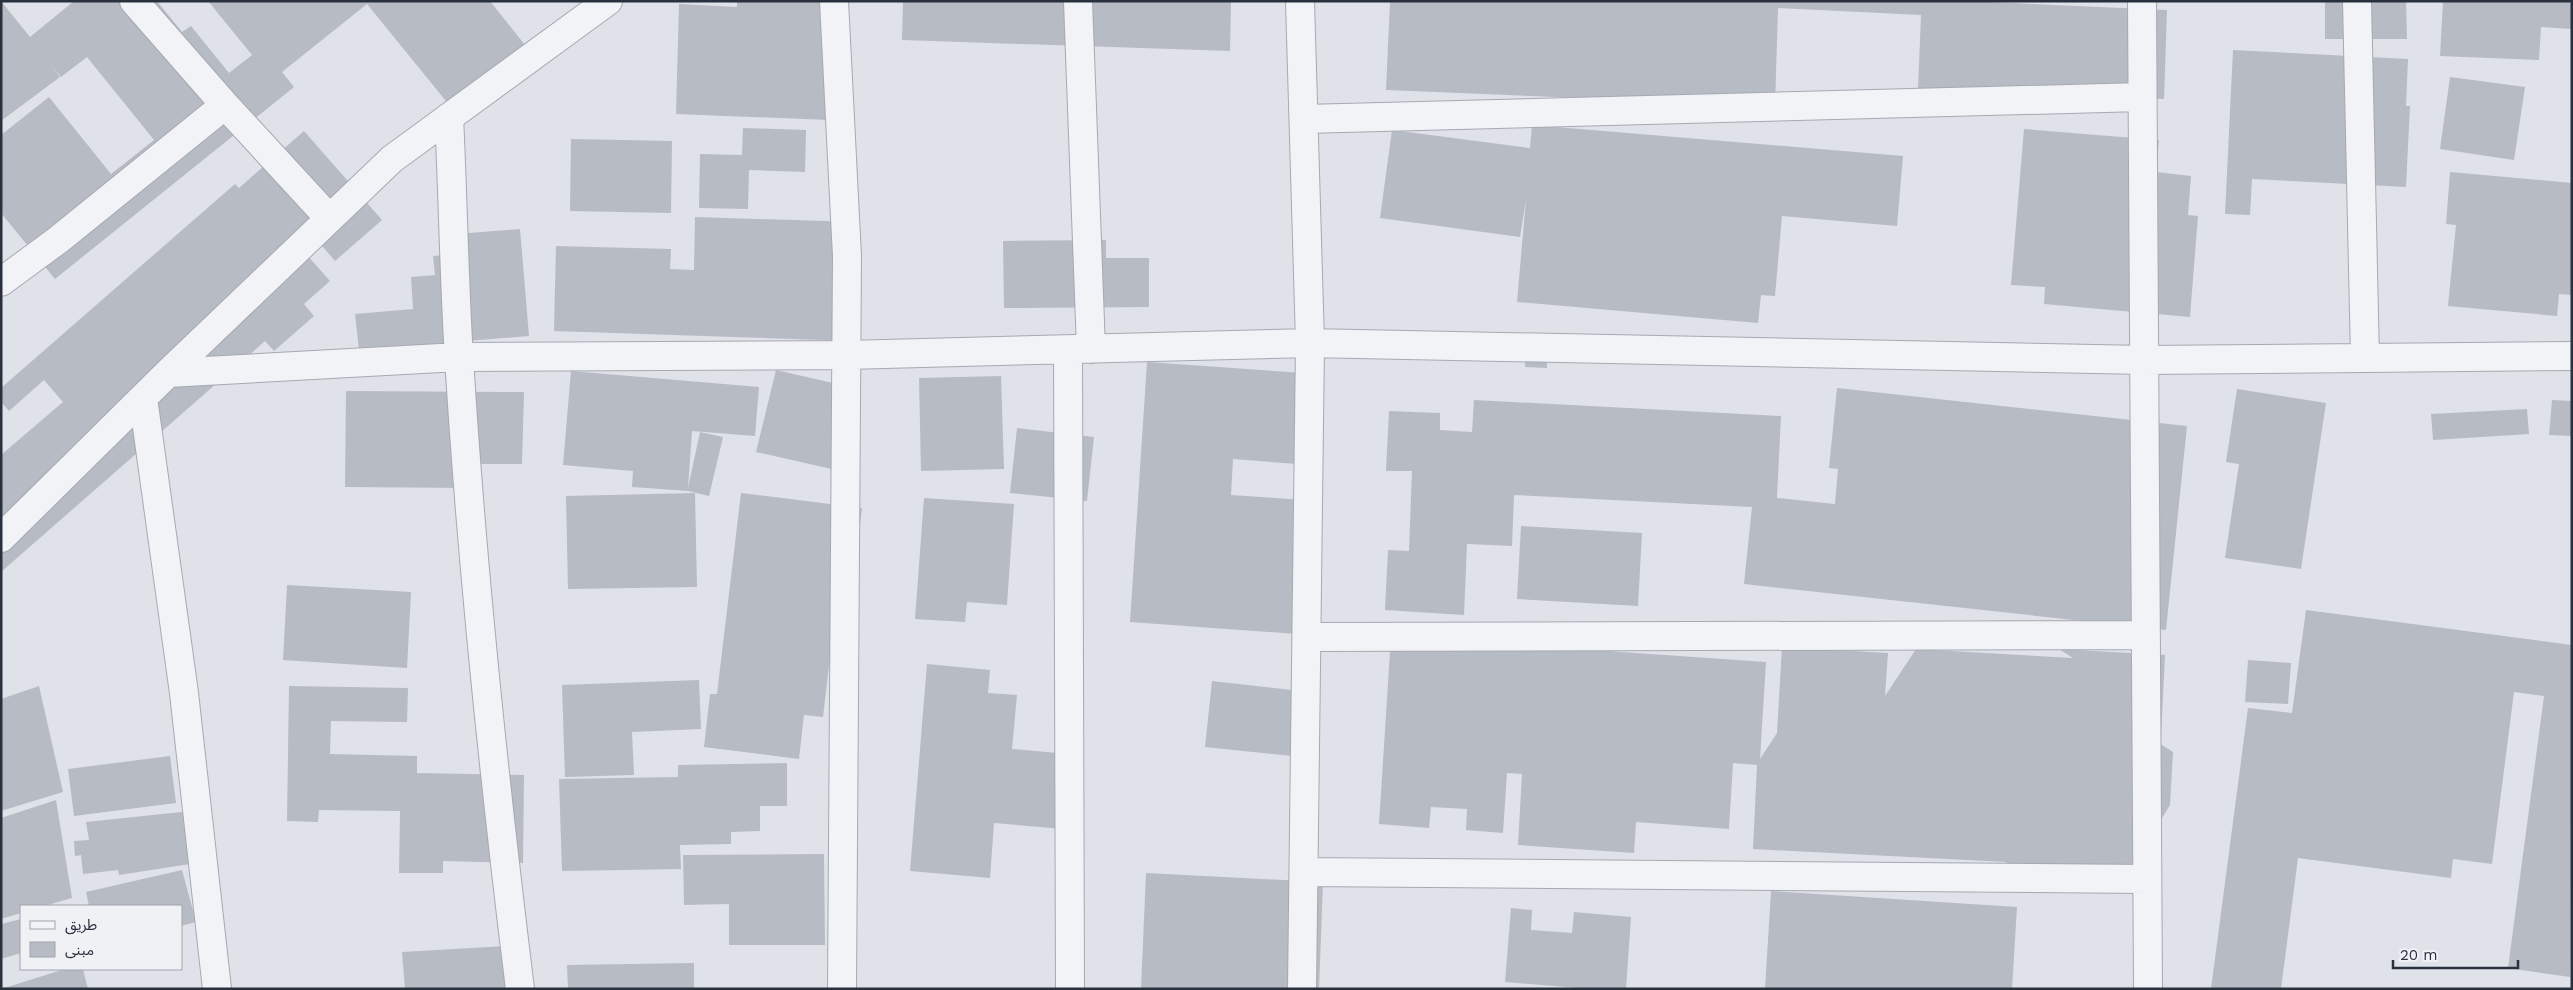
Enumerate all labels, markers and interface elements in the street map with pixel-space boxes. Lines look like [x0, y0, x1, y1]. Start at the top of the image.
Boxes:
legend [20, 905, 182, 970]
text: طريق [65, 916, 97, 935]
scale bar [2393, 938, 2518, 970]
text: مبنى [65, 941, 94, 959]
text: 20 m [2400, 946, 2438, 964]

